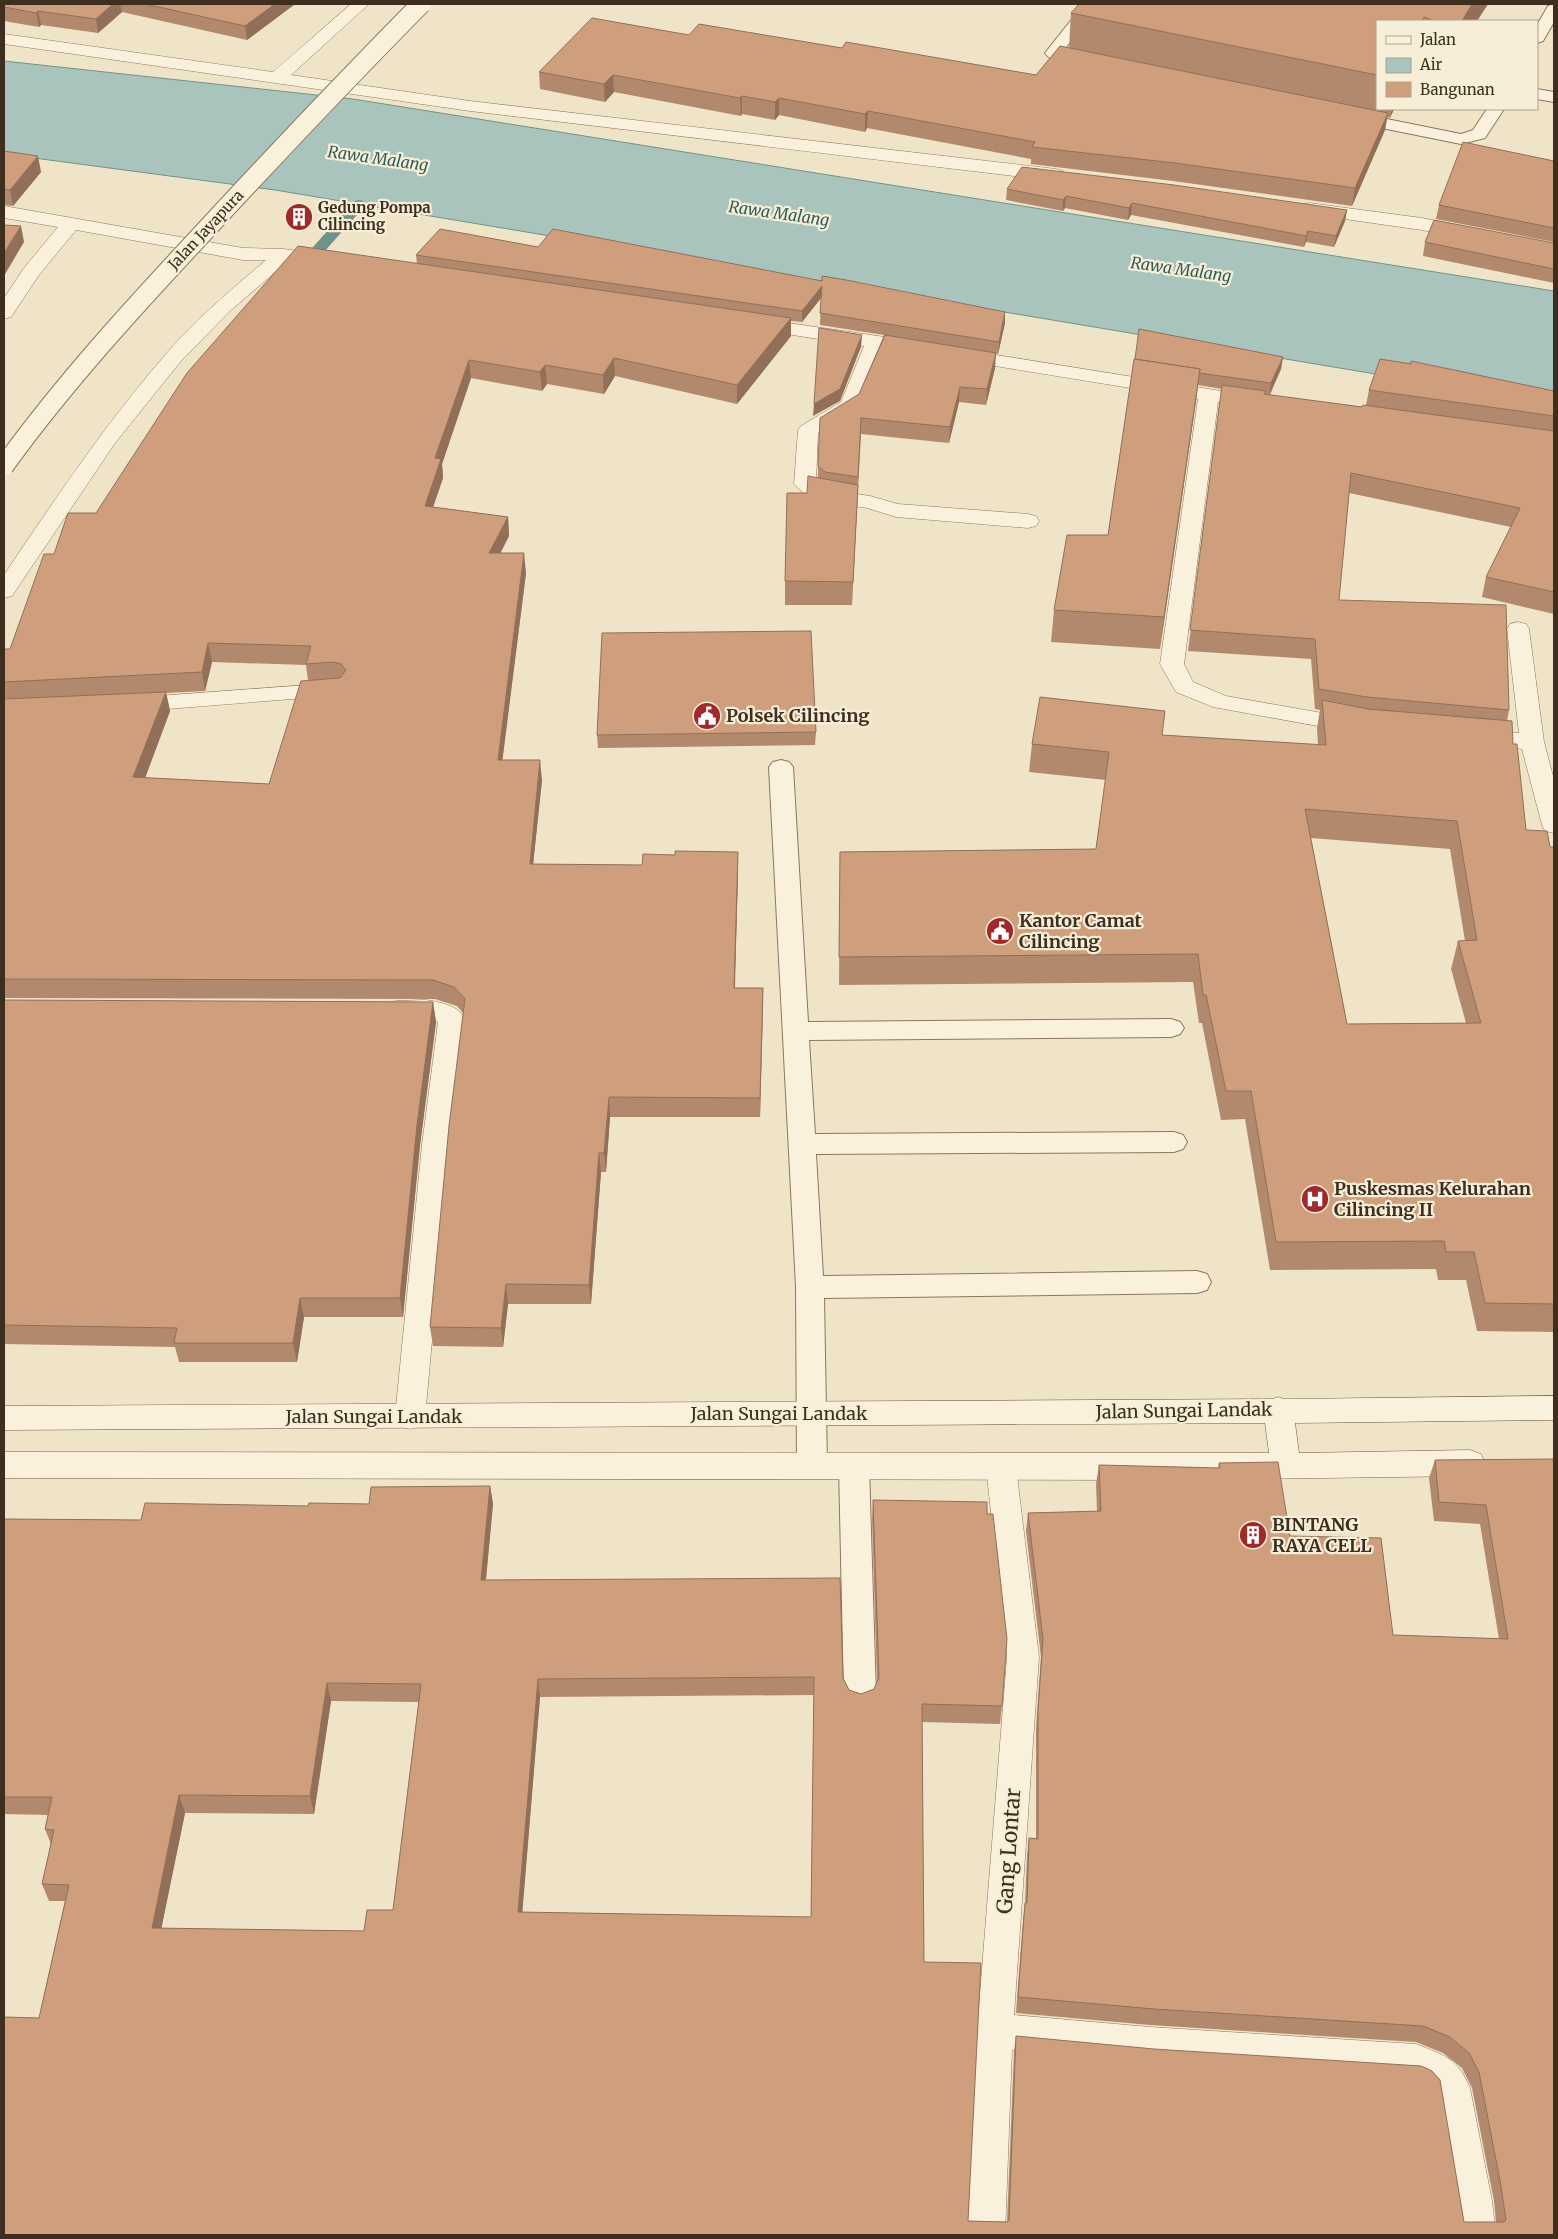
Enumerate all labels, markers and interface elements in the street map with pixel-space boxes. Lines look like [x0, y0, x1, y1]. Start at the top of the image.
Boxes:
legend [1376, 20, 1538, 110]
text: Jalan [1419, 30, 1456, 49]
text: Air [1419, 55, 1442, 74]
text: Bangunan [1420, 80, 1495, 99]
water label: Rawa Malang [326, 141, 430, 175]
street label: Jalan Jayapura [163, 186, 247, 274]
water label: Rawa Malang [727, 196, 831, 230]
place label: Gedung Pompa Cilincing [318, 198, 431, 234]
building icon: Gedung Pompa Cilincing [284, 202, 314, 232]
water label: Rawa Malang [1129, 252, 1233, 286]
public building icon: Polsek Cilincing [692, 701, 722, 731]
place label: Polsek Cilincing [726, 704, 870, 727]
place label: Kantor Camat Cilincing [1019, 909, 1143, 953]
public building icon: Kantor Camat Cilincing [985, 916, 1015, 946]
place label: Puskesmas Kelurahan Cilincing II [1334, 1177, 1531, 1221]
hospital icon: Puskesmas Kelurahan Cilincing II [1300, 1184, 1330, 1214]
street label: Jalan Sungai Landak [1094, 1397, 1273, 1424]
street label: Jalan Sungai Landak [690, 1402, 868, 1425]
street label: Jalan Sungai Landak [285, 1405, 463, 1428]
place label: BINTANG RAYA CELL [1272, 1513, 1372, 1557]
building icon: BINTANG RAYA CELL [1238, 1520, 1268, 1550]
street label: Gang Lontar [991, 1787, 1026, 1915]

